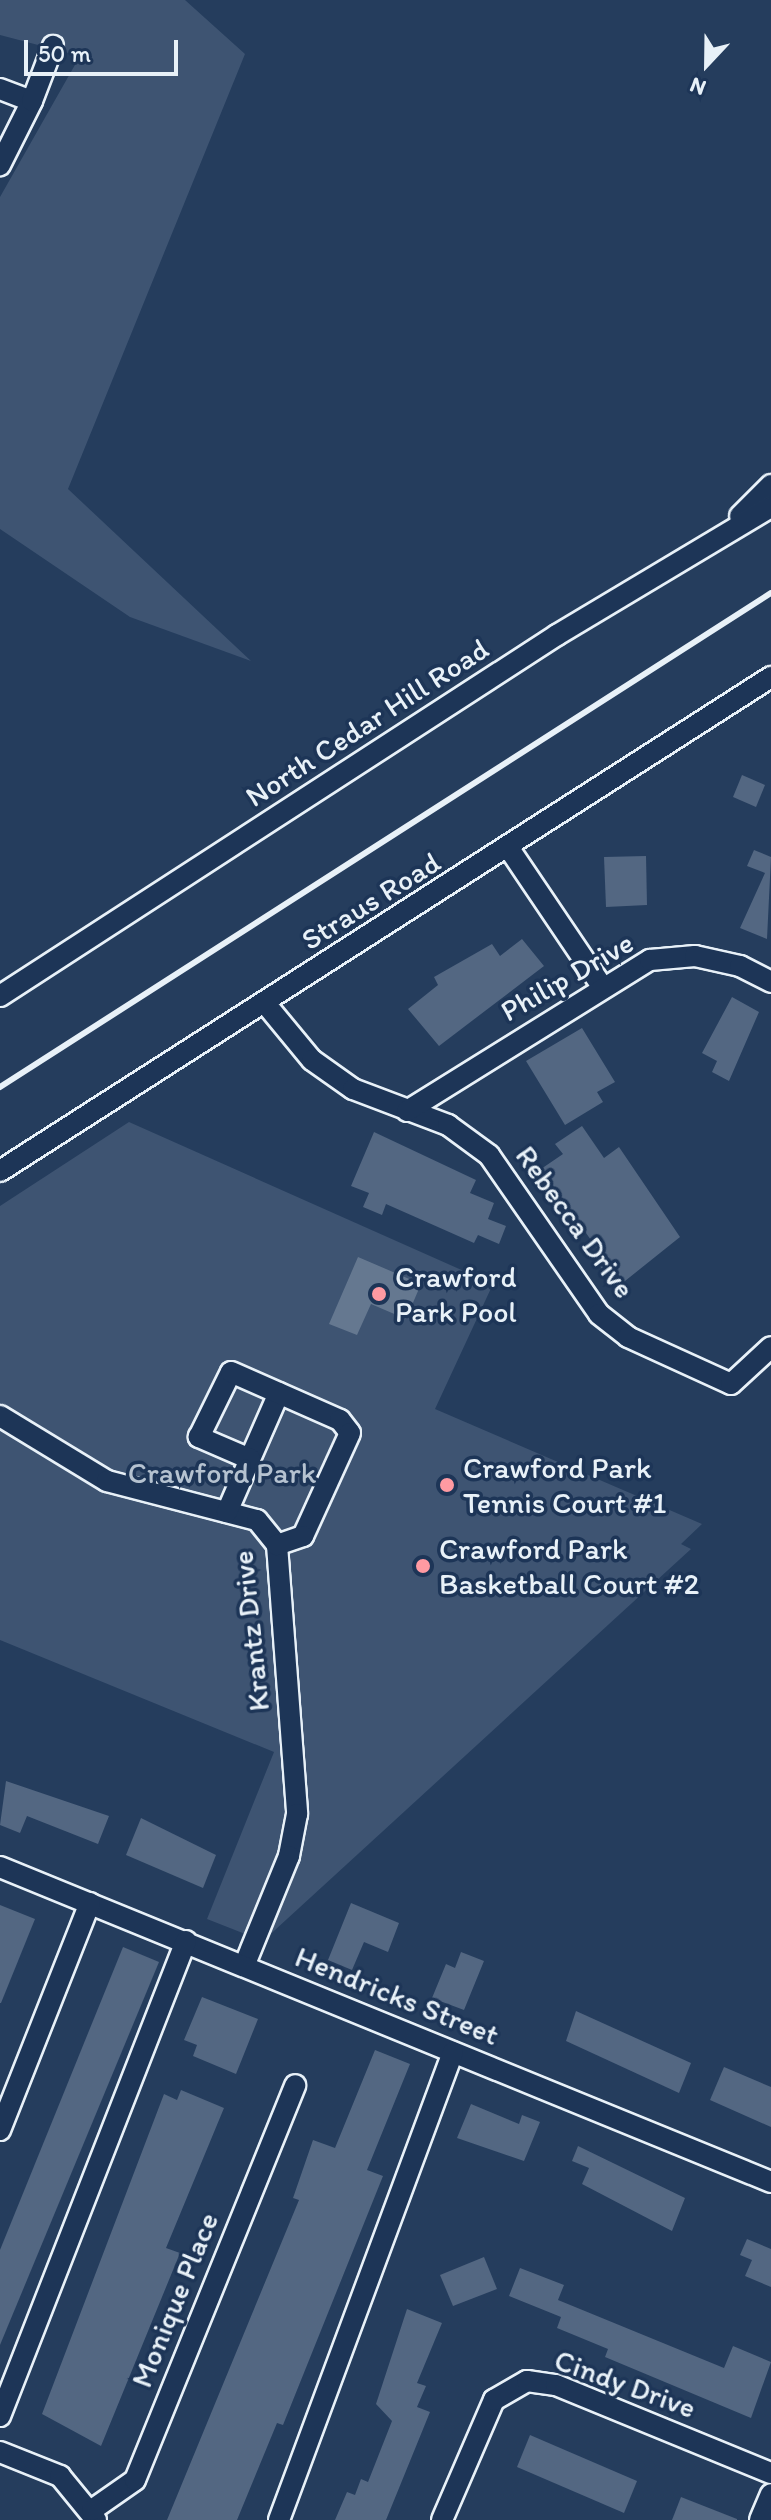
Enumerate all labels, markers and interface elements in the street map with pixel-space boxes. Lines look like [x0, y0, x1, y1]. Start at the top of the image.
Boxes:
scale bar [28, 24, 182, 74]
north arrow [667, 24, 747, 104]
text: 50 m [38, 39, 91, 68]
text: N [686, 71, 710, 102]
street label: North Cedar Hill Road [239, 631, 495, 815]
street label: Straus Road [295, 844, 447, 958]
street label: Philip Drive [494, 925, 640, 1029]
street label: Rebecca Drive [508, 1139, 642, 1305]
place label: Crawford Park Pool [395, 1259, 517, 1330]
marker: Crawford Park Pool [370, 1285, 388, 1303]
place label: Crawford Park Tennis Court #1 [463, 1450, 666, 1520]
park label: Crawford Park [128, 1455, 316, 1491]
marker: Crawford Park Tennis Court #1 [438, 1476, 456, 1494]
place label: Crawford Park Basketball Court #2 [439, 1531, 699, 1602]
street label: Krantz Drive [225, 1549, 277, 1713]
marker: Crawford Park Basketball Court #2 [414, 1557, 432, 1575]
street label: Hendricks Street [290, 1939, 504, 2053]
street label: Monique Place [124, 2207, 226, 2393]
street label: Cindy Drive [549, 2342, 701, 2426]

